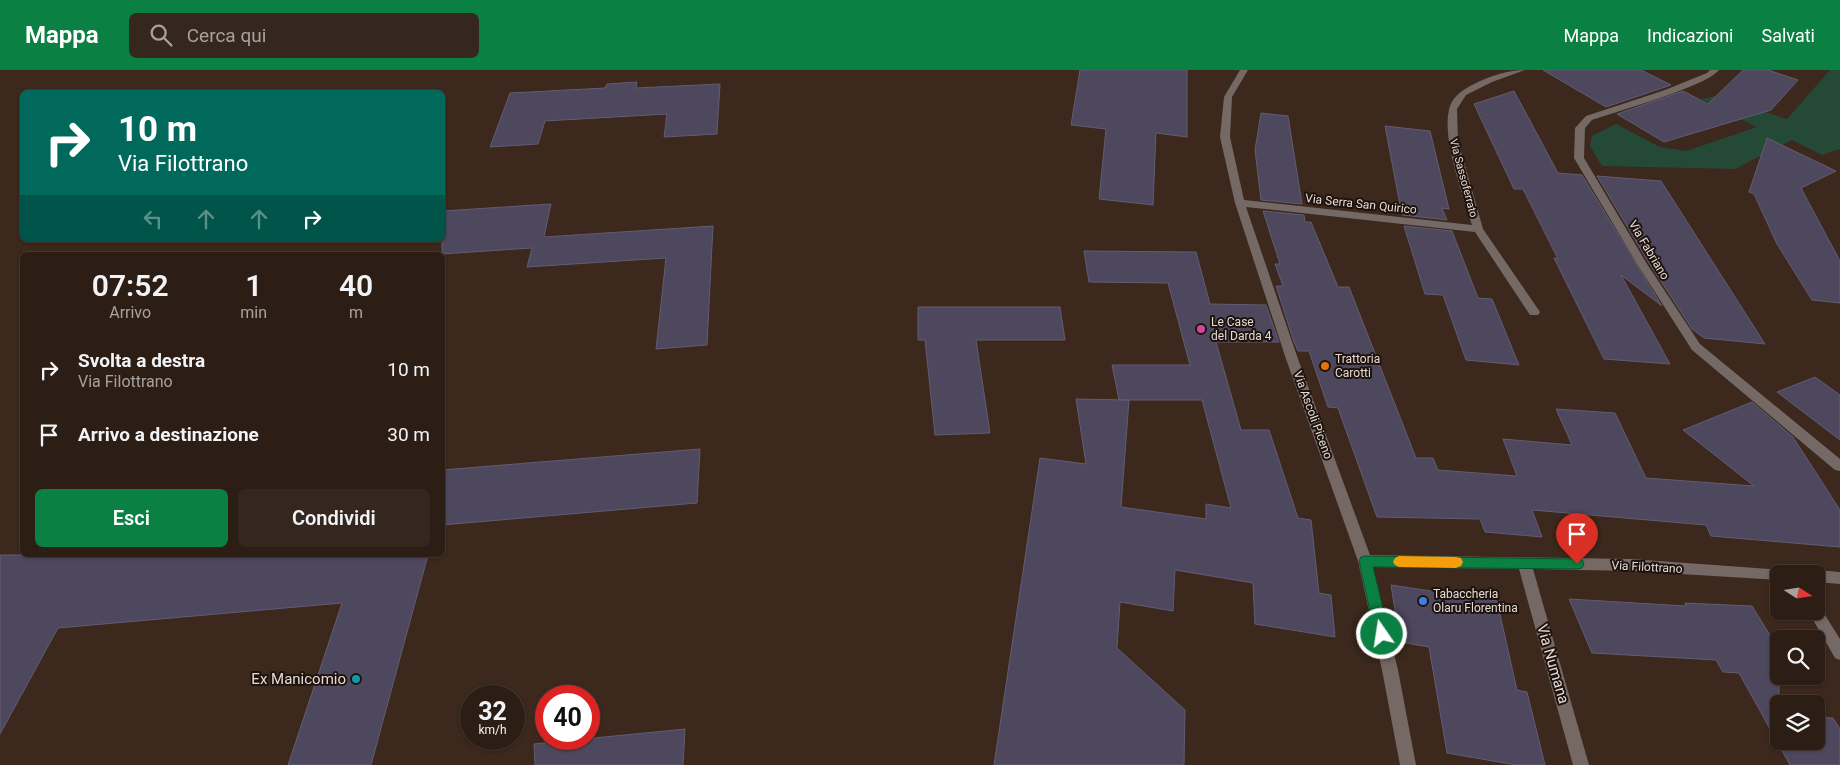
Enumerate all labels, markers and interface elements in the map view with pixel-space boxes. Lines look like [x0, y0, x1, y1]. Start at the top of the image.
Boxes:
search box [129, 13, 479, 58]
text: Mappa [25, 21, 99, 49]
icon: search [147, 21, 175, 49]
text: Cerca qui [187, 24, 266, 47]
text: Mappa [1564, 25, 1619, 46]
text: Indicazioni [1647, 25, 1734, 46]
text: Salvati [1762, 25, 1815, 46]
text: 10 m [118, 109, 197, 150]
icon: right [35, 110, 100, 175]
street label: Via Sassoferrato [1447, 137, 1480, 219]
text: Via Filottrano [118, 151, 248, 176]
street label: Via Serra San Quirico [1305, 191, 1418, 217]
icon: left [139, 205, 167, 233]
icon: ahead [192, 205, 220, 233]
icon: ahead [245, 205, 273, 233]
icon: right [298, 205, 326, 233]
street label: Via Fabriano [1626, 218, 1672, 282]
text: 07:52 [92, 268, 169, 303]
text: 1 [245, 268, 262, 303]
text: 40 [339, 268, 373, 303]
text: Arrivo [109, 303, 151, 322]
text: min [240, 303, 267, 322]
text: m [349, 303, 363, 322]
place label: Le Case del Darda 4 [1211, 315, 1272, 343]
marker: Le Case del Darda 4 [1195, 323, 1207, 335]
text: Svolta a destra [78, 349, 205, 372]
place label: Trattoria Carotti [1335, 352, 1380, 380]
icon: right [35, 356, 63, 384]
text: 10 m [387, 358, 430, 381]
marker: Trattoria Carotti [1319, 360, 1331, 372]
street label: Via Ascoli Piceno [1291, 369, 1335, 461]
text: Via Filottrano [78, 372, 173, 391]
icon: arrive [35, 421, 63, 449]
text: Arrivo a destinazione [78, 423, 259, 446]
text: 30 m [387, 423, 430, 446]
button: Esci [35, 489, 228, 547]
button: Condividi [238, 489, 430, 547]
pin [1556, 513, 1598, 564]
icon: arrive [1563, 520, 1591, 548]
street label: Via Filottrano [1611, 558, 1683, 576]
north arrow [1770, 565, 1825, 620]
map controls [1770, 565, 1825, 750]
place label: Tabaccheria Olaru Florentina [1433, 587, 1518, 615]
marker: Tabaccheria Olaru Florentina [1417, 595, 1429, 607]
position arrow [1355, 607, 1407, 659]
street label: Via Numana [1533, 622, 1573, 706]
button: search [1770, 630, 1825, 685]
place label: Ex Manicomio [251, 670, 346, 688]
marker: Ex Manicomio [350, 673, 362, 685]
speed limit sign: 40 [535, 685, 600, 750]
button: layers [1770, 695, 1825, 750]
text: 32 [478, 697, 507, 726]
text: km/h [478, 723, 507, 737]

